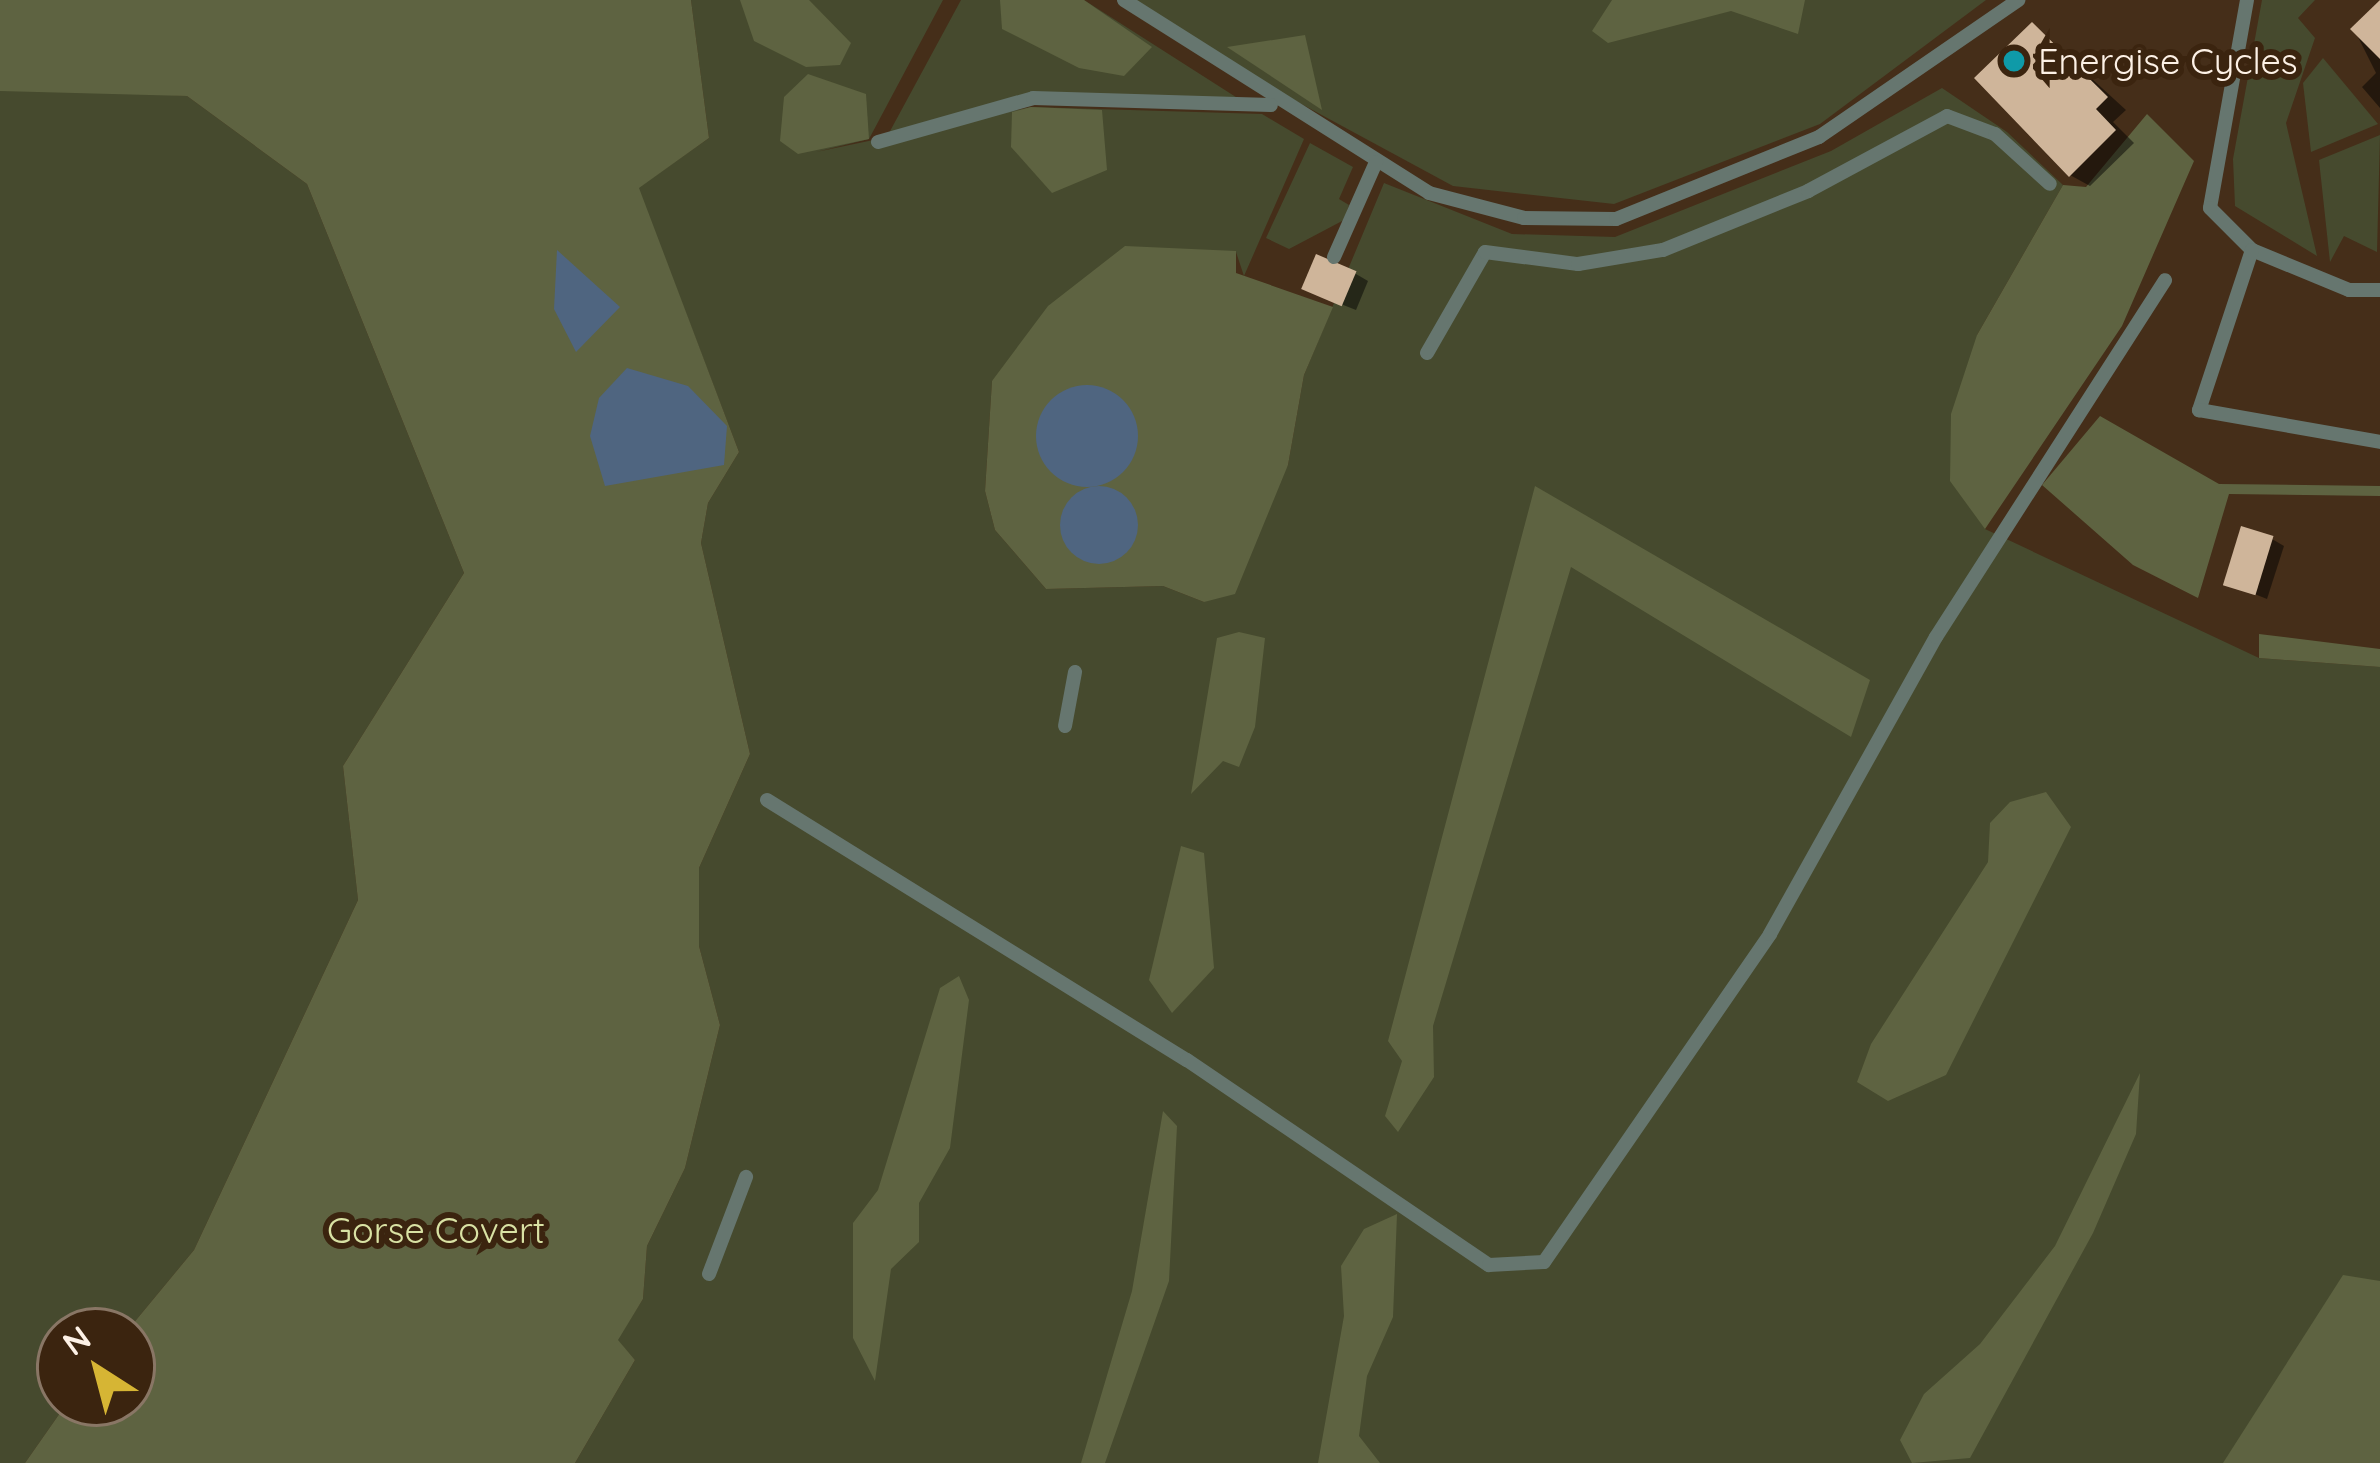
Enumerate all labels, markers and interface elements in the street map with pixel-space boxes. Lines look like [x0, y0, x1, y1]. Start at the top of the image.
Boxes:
place label: Energise Cycles [2038, 39, 2298, 83]
marker: Energise Cycles [2001, 48, 2027, 74]
park label: Gorse Covert [327, 1208, 545, 1252]
north arrow [36, 1307, 156, 1427]
text: N [54, 1316, 98, 1364]

